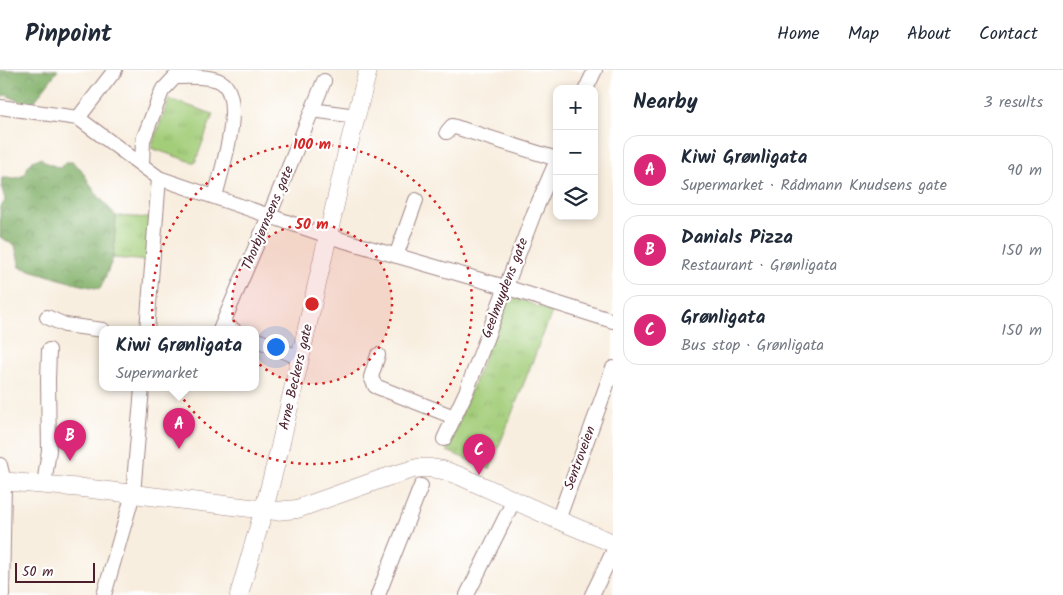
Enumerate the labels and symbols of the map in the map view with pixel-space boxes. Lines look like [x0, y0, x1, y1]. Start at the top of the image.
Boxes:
text: 100 m [293, 133, 331, 157]
street label: Thorbjørnsens gate [236, 162, 300, 274]
text: 50 m [294, 213, 329, 237]
street label: Geelmuydens gate [476, 234, 535, 342]
centre of rings [303, 295, 321, 313]
street label: Arne Beckers gate [273, 321, 319, 432]
your location [263, 334, 289, 360]
pin: A [163, 408, 195, 449]
pin: B [54, 420, 86, 461]
street label: Sentroveien [558, 423, 602, 493]
pin: C [463, 434, 495, 475]
scale bar [15, 560, 95, 583]

